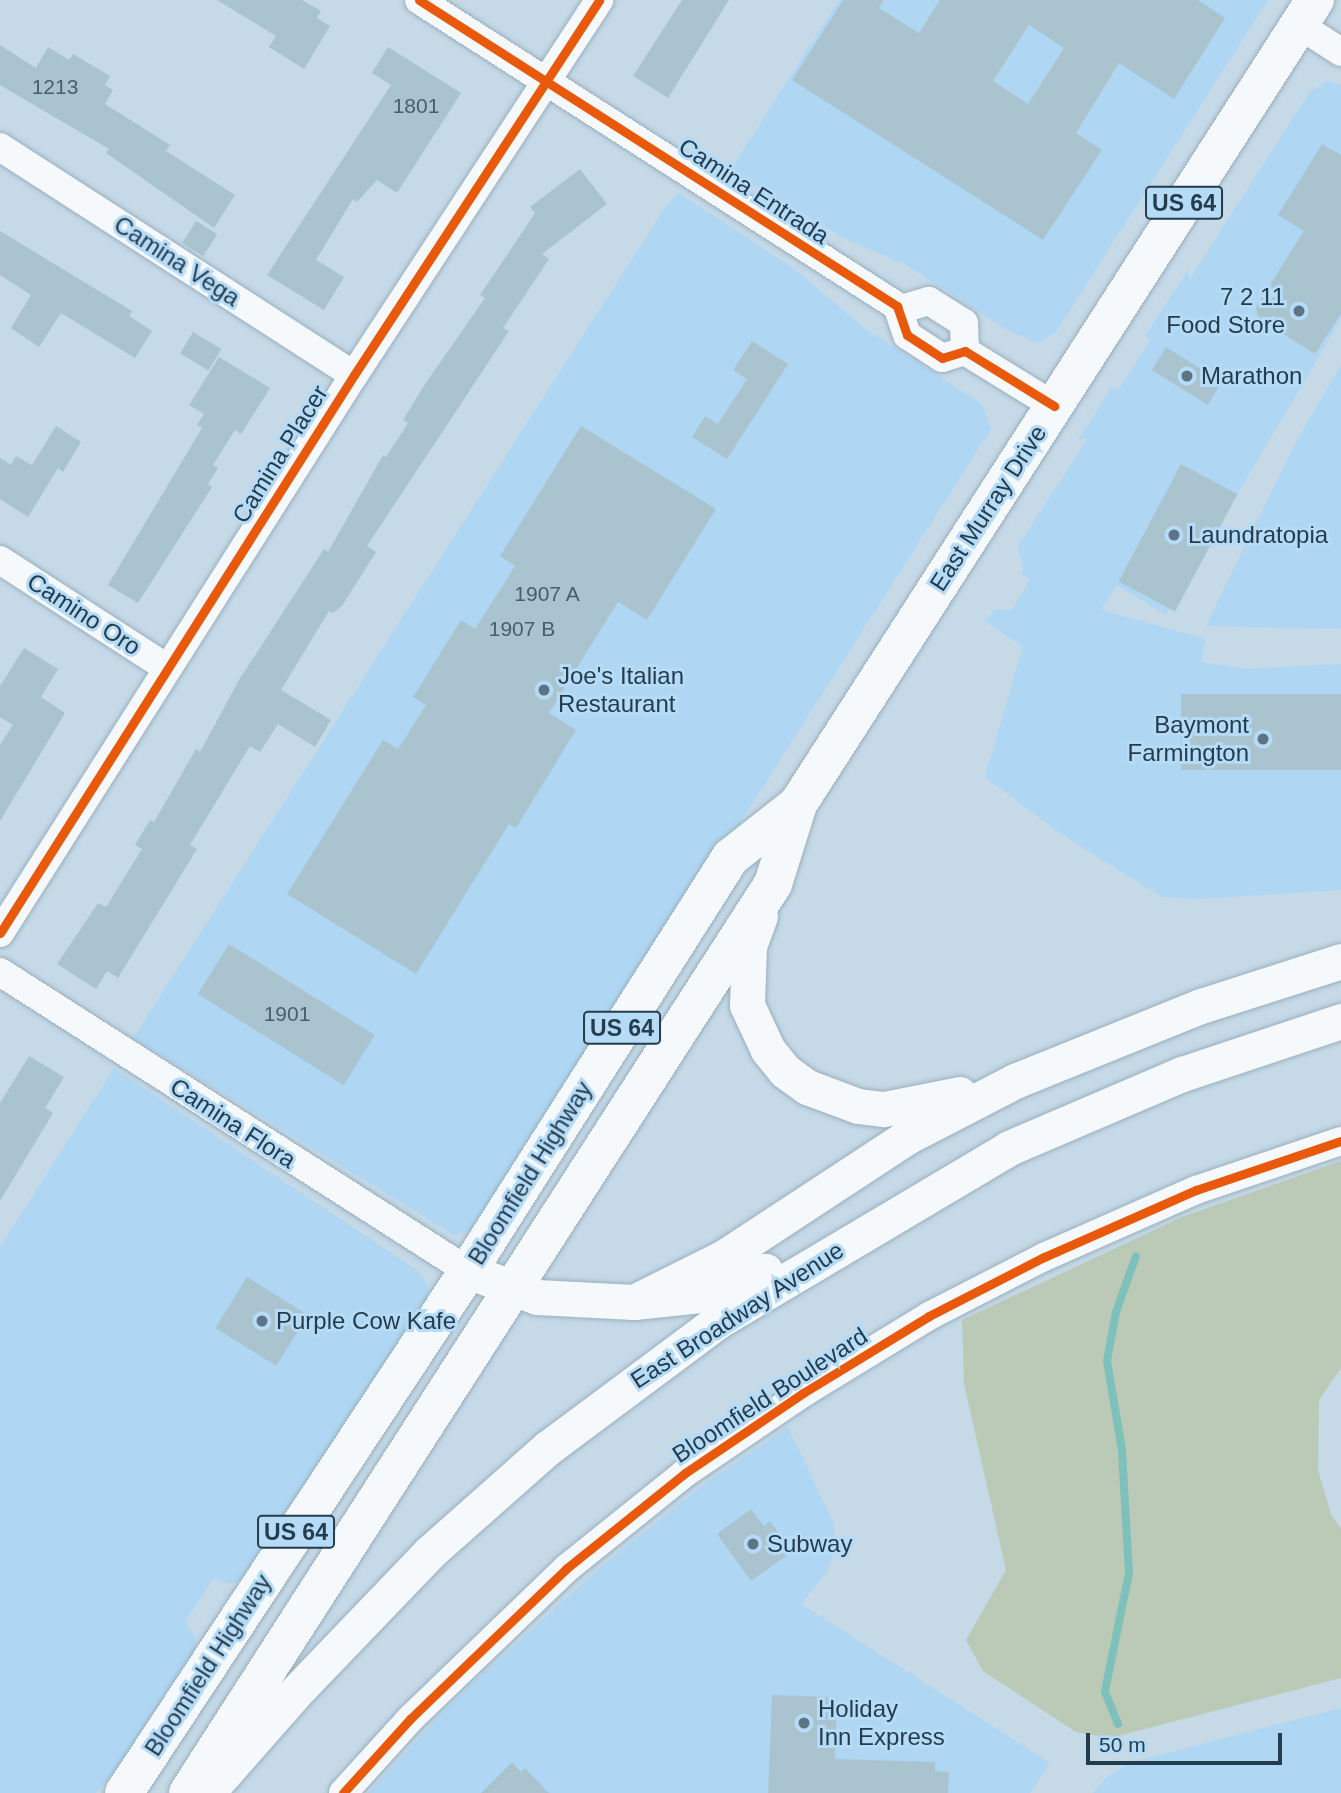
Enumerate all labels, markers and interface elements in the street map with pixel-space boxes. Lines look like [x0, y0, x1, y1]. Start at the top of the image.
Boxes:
house number: 1213 [32, 74, 78, 100]
house number: 1801 [393, 93, 439, 119]
street label: Camina Entrada [673, 132, 835, 250]
road number: US 64 [1144, 184, 1224, 222]
street label: Camina Vega [109, 210, 245, 312]
place label: 7 2 11 Food Store [1166, 283, 1285, 339]
marker: 7 2 11 Food Store [1291, 303, 1307, 319]
place label: Marathon [1201, 362, 1302, 390]
marker: Marathon [1179, 368, 1195, 384]
street label: Camina Placer [226, 380, 334, 528]
street label: East Murray Drive [924, 420, 1052, 596]
place label: Laundratopia [1188, 521, 1328, 549]
marker: Laundratopia [1166, 527, 1182, 543]
street label: Camino Oro [22, 567, 146, 661]
house number: 1907 A [514, 581, 580, 607]
house number: 1907 B [489, 616, 555, 642]
place label: Joe's Italian Restaurant [558, 662, 684, 718]
marker: Joe's Italian Restaurant [536, 682, 552, 698]
place label: Baymont Farmington [1128, 711, 1249, 767]
marker: Baymont Farmington [1255, 731, 1271, 747]
house number: 1901 [264, 1001, 310, 1027]
road number: US 64 [582, 1009, 662, 1048]
street label: Camina Flora [165, 1072, 301, 1174]
street label: Bloomfield Highway [462, 1076, 598, 1270]
street label: East Broadway Avenue [625, 1235, 849, 1395]
place label: Purple Cow Kafe [276, 1307, 456, 1335]
marker: Purple Cow Kafe [254, 1313, 270, 1329]
street label: Bloomfield Boulevard [667, 1321, 873, 1469]
road number: US 64 [256, 1512, 336, 1552]
place label: Subway [767, 1530, 852, 1558]
marker: Subway [745, 1536, 761, 1552]
street label: Bloomfield Highway [139, 1569, 277, 1761]
place label: Holiday Inn Express [818, 1695, 945, 1751]
marker: Holiday Inn Express [796, 1715, 812, 1731]
scale bar [1089, 1720, 1285, 1764]
text: 50 m [1099, 1733, 1146, 1756]

